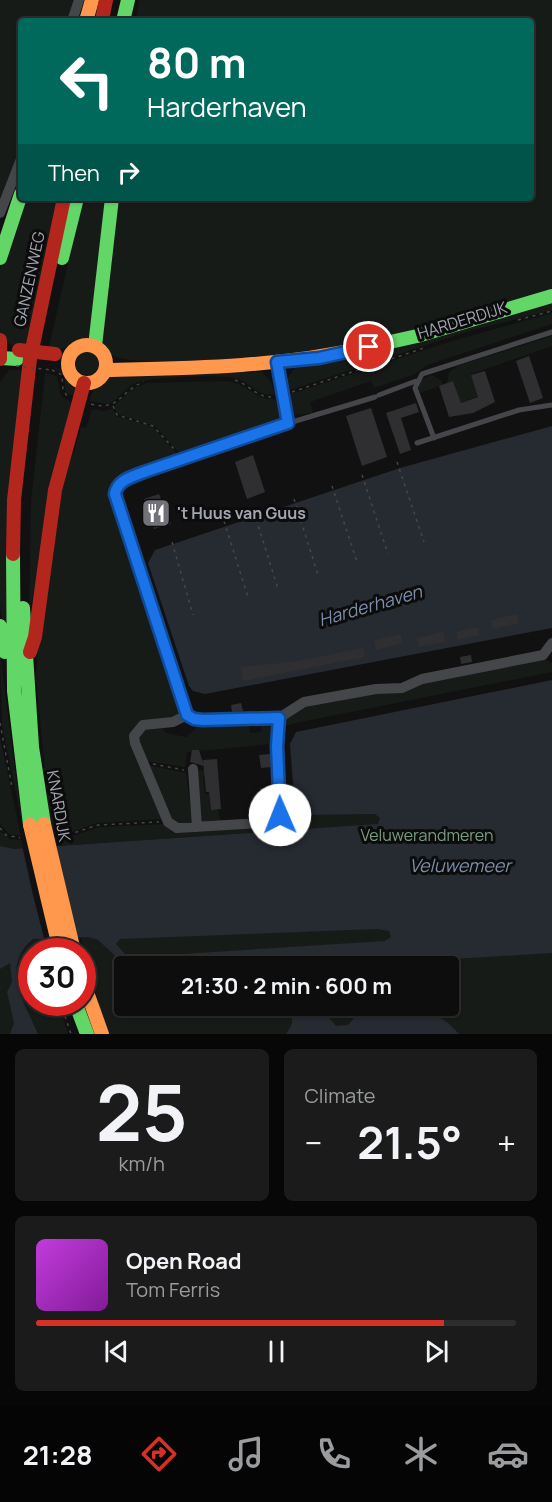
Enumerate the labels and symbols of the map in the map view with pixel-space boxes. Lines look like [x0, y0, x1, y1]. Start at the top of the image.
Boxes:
street label: GANZENWEG [8, 229, 50, 329]
street label: HARDERDIJK [415, 296, 510, 344]
pin [343, 321, 394, 372]
restaurant icon: 't Huus van Guus [140, 497, 172, 529]
place label: 't Huus van Guus [177, 502, 306, 524]
water label: Harderhaven [316, 578, 426, 631]
street label: KNARDIJK [42, 769, 76, 844]
position arrow [248, 783, 312, 847]
park label: Veluwerandmeren [361, 824, 493, 846]
water label: Veluwemeer [409, 853, 513, 877]
speed limit sign: 30 [18, 938, 96, 1016]

